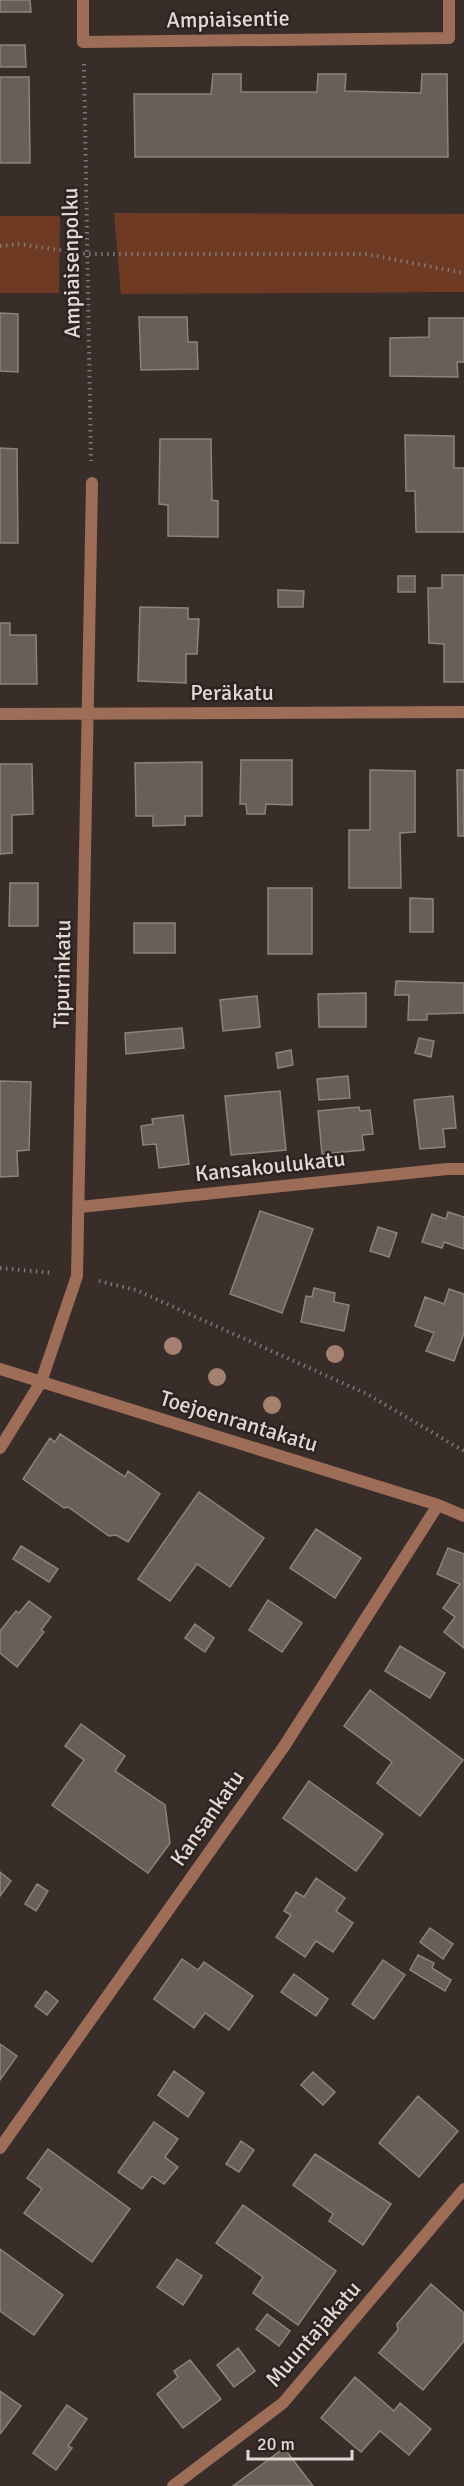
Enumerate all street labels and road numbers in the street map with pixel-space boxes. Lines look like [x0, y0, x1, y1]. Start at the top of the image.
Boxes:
street label: Ampiaisentie [166, 4, 290, 34]
street label: Ampiaisenpolku [56, 187, 86, 339]
street label: Peräkatu [190, 679, 274, 706]
street label: Tipurinkatu [48, 919, 76, 1029]
street label: Kansakoulukatu [193, 1145, 347, 1187]
street label: Toejoenrantakatu [157, 1384, 321, 1458]
street label: Kansankatu [164, 1765, 250, 1871]
street label: Muuntajakatu [260, 2275, 366, 2393]

